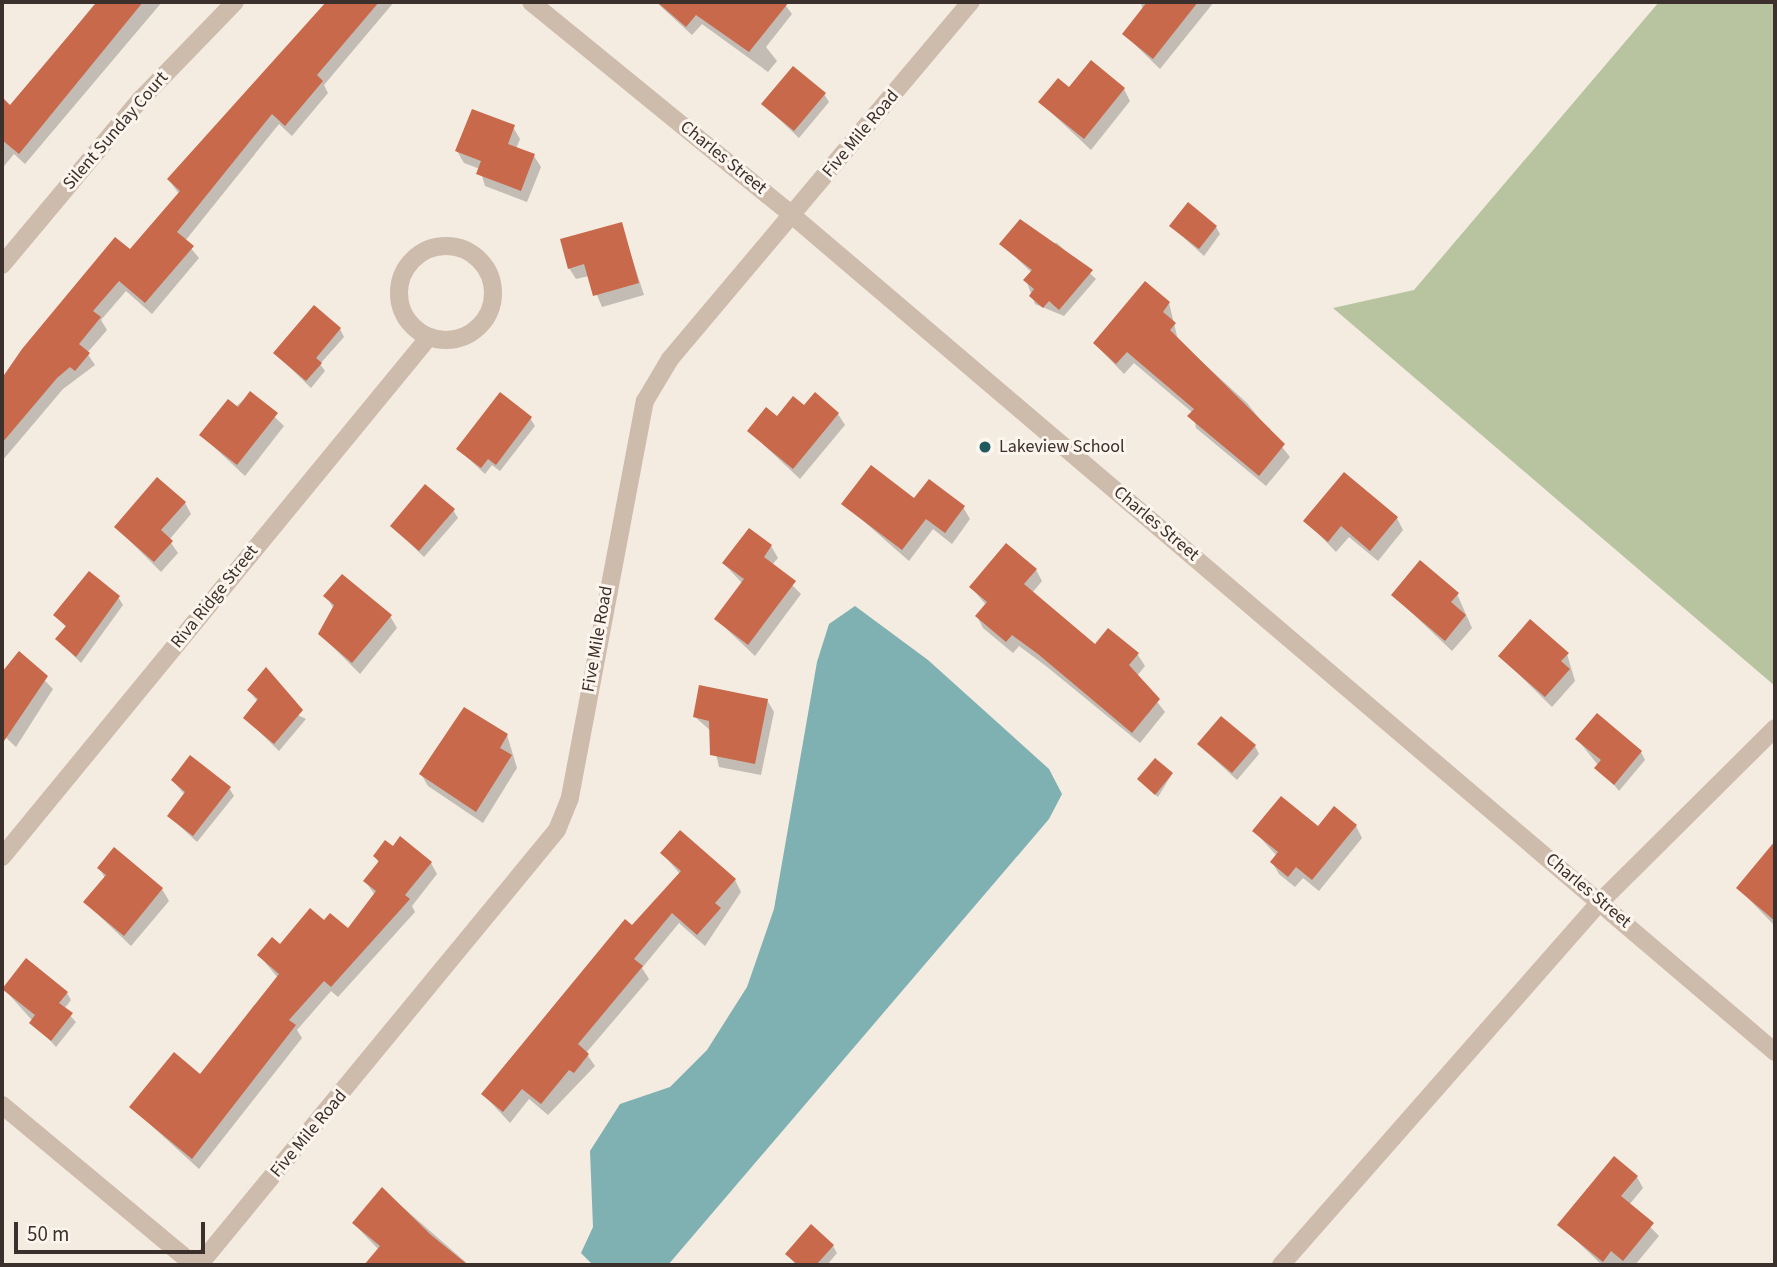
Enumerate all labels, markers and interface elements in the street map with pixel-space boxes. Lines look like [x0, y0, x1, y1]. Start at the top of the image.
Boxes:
street label: Silent Sunday Court [59, 67, 173, 195]
street label: Five Mile Road [818, 86, 904, 182]
street label: Charles Street [675, 117, 771, 199]
place label: Lakeview School [999, 436, 1125, 458]
marker: Lakeview School [977, 439, 993, 455]
street label: Charles Street [1109, 482, 1203, 566]
street label: Riva Ridge Street [167, 541, 263, 653]
street label: Five Mile Road [578, 584, 618, 694]
street label: Charles Street [1541, 849, 1635, 933]
street label: Five Mile Road [266, 1086, 352, 1182]
scale bar [18, 1208, 208, 1252]
text: 50 m [27, 1219, 69, 1249]

